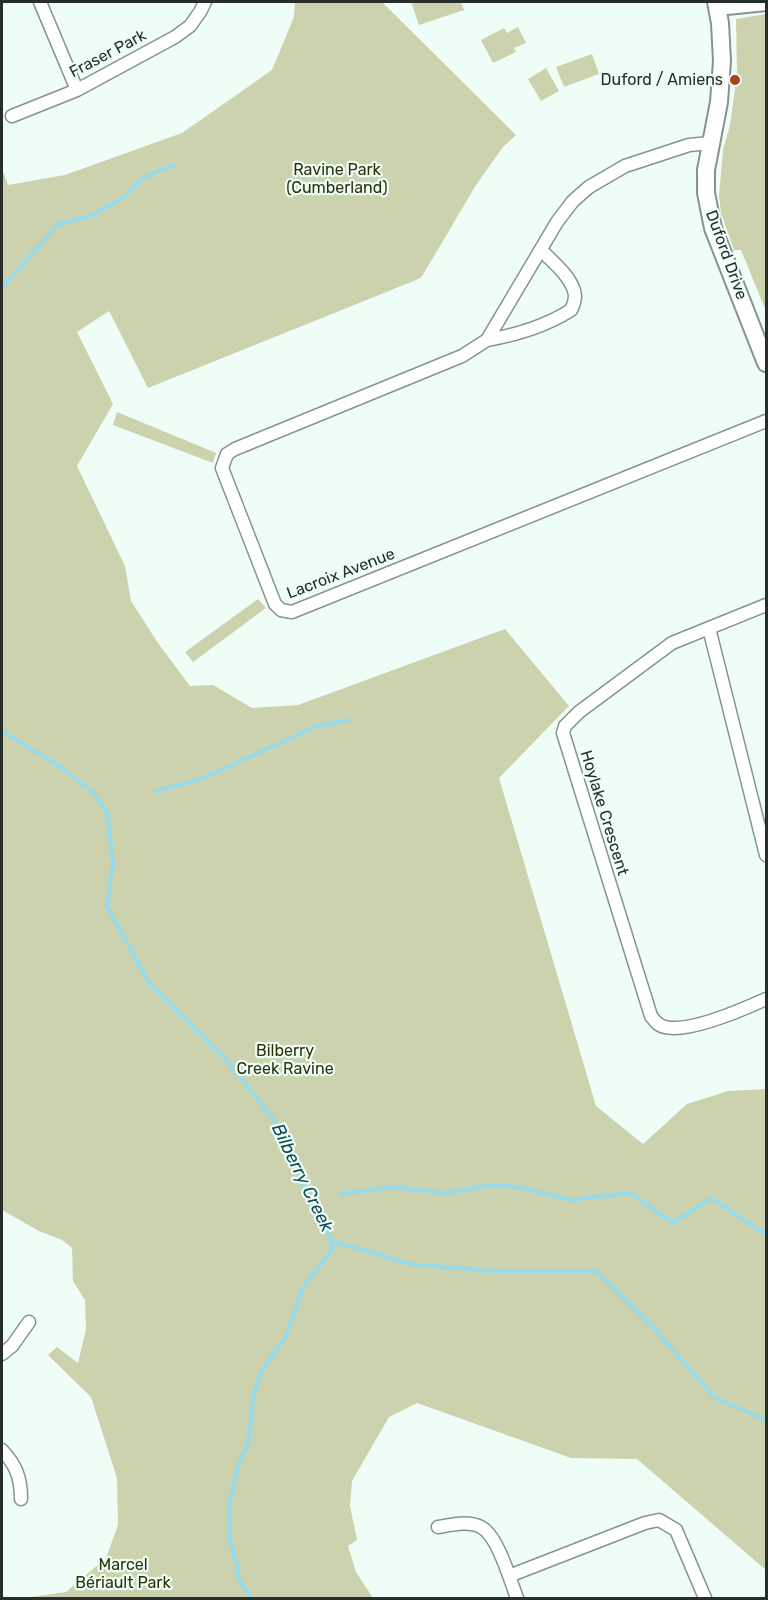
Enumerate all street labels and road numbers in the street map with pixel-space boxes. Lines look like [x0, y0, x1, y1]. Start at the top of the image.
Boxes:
street label: Fraser Park [66, 26, 150, 82]
street label: Duford Drive [701, 208, 751, 302]
street label: Lacroix Avenue [284, 545, 398, 603]
street label: Hoylake Crescent [576, 748, 632, 878]

